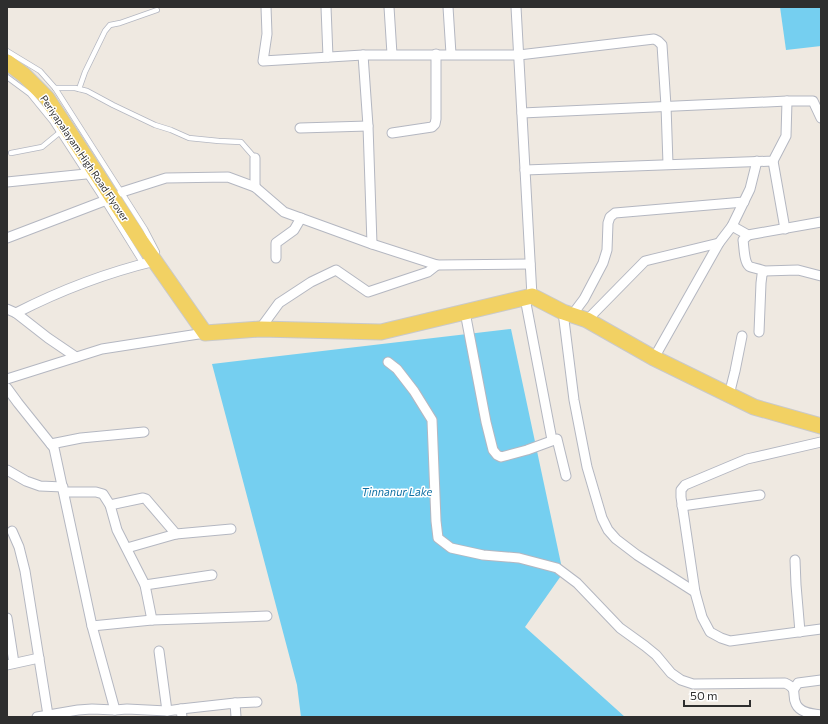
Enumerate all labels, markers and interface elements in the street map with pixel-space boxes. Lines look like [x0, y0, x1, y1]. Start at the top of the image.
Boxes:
street label: Periyapalayam High Road Flyover [38, 93, 132, 223]
water label: Tinnanur Lake [362, 485, 433, 498]
scale bar [684, 682, 750, 708]
text: 50 m [690, 688, 718, 702]

